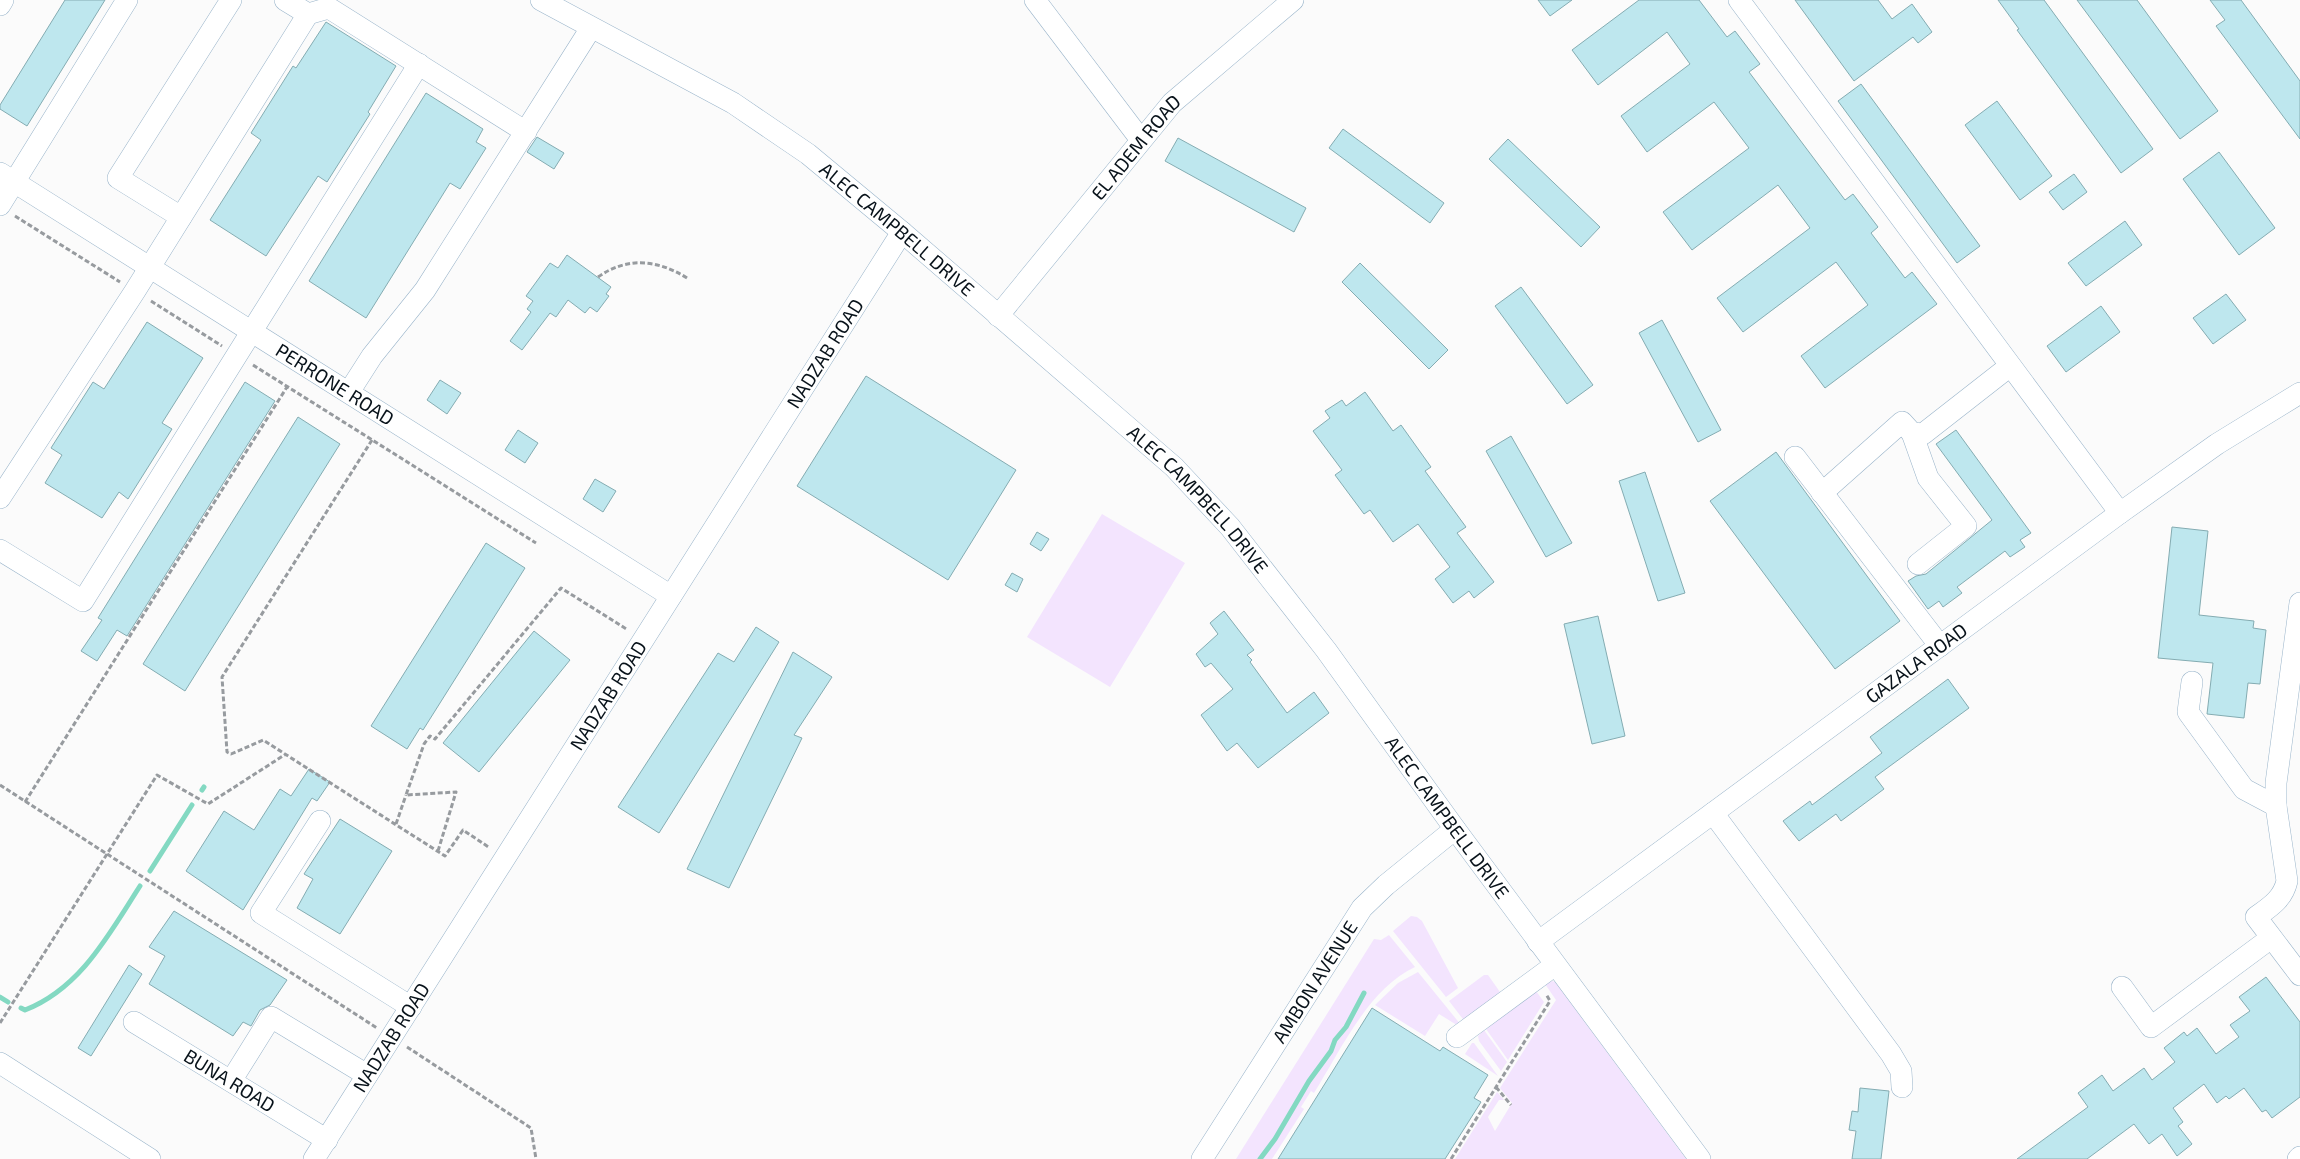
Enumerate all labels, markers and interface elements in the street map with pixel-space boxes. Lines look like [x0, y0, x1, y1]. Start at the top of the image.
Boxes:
street label: EL ADEM ROAD [1086, 89, 1185, 204]
street label: ALEC CAMPBELL DRIVE [815, 157, 979, 300]
street label: NADZAB ROAD [781, 294, 868, 412]
street label: PERRONE ROAD [272, 338, 399, 430]
street label: ALEC CAMPBELL DRIVE [1123, 420, 1274, 577]
street label: GAZALA ROAD [1861, 618, 1971, 708]
street label: NADZAB ROAD [564, 636, 651, 754]
street label: ALEC CAMPBELL DRIVE [1381, 732, 1515, 903]
street label: AMBON AVENUE [1267, 916, 1362, 1047]
street label: NADZAB ROAD [347, 978, 434, 1096]
street label: BUNA ROAD [180, 1044, 279, 1116]

